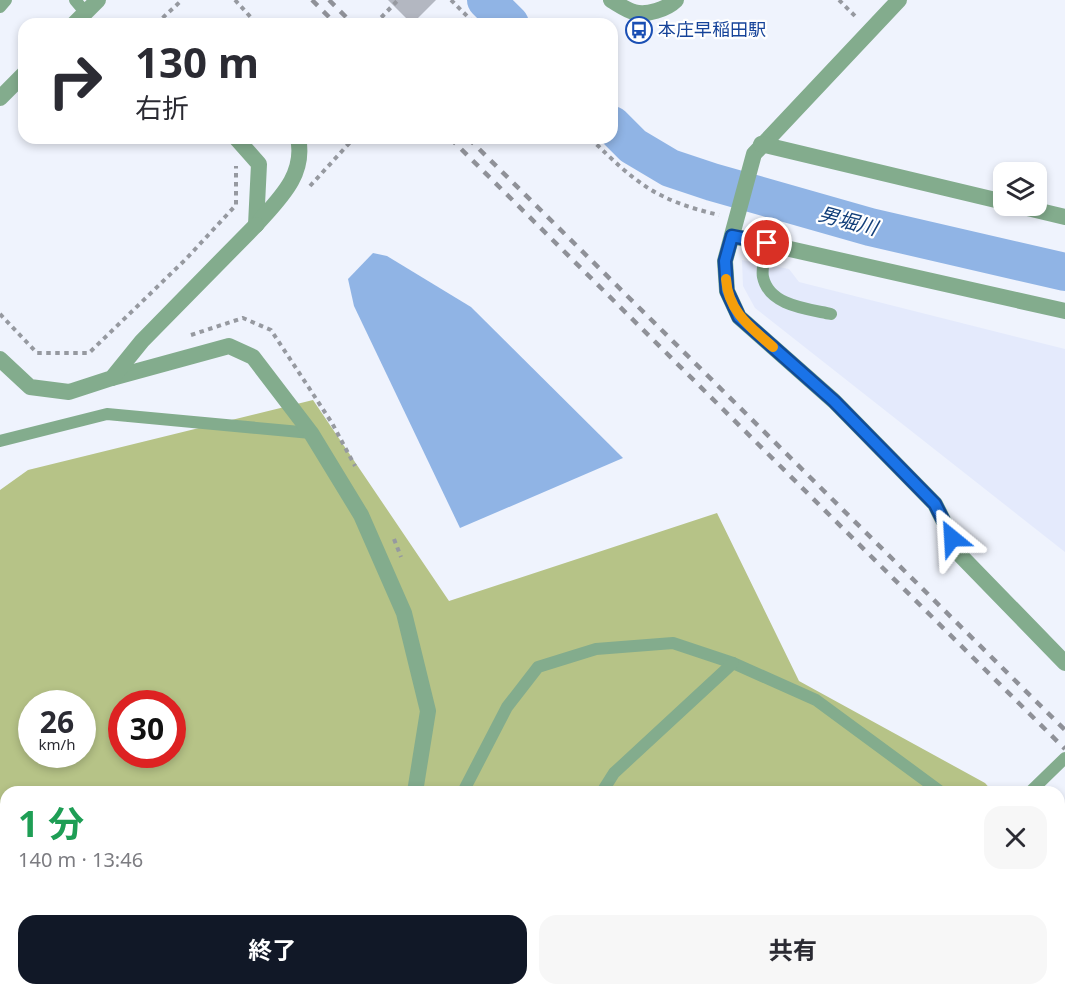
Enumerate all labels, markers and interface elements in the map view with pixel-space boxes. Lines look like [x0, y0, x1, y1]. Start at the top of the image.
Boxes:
bus stop icon: 本庄早稲田駅 [624, 15, 654, 45]
place label: 本庄早稲田駅 [658, 17, 766, 41]
text: 130 m [135, 33, 259, 90]
icon: right [36, 42, 114, 120]
text: 右折 [135, 89, 189, 126]
map controls [993, 162, 1047, 216]
button: layers [993, 162, 1047, 216]
water label: 男堀川 [816, 200, 883, 242]
pin [741, 217, 792, 268]
icon: arrive [750, 226, 783, 259]
position arrow [920, 506, 984, 570]
speed limit sign: 30 [108, 690, 186, 768]
text: 26 [40, 701, 74, 742]
text: km/h [39, 734, 75, 754]
text: 1 分 [18, 799, 84, 848]
button: close [984, 806, 1047, 869]
text: 140 m · 13:46 [18, 846, 143, 873]
button: 終了 [18, 915, 527, 984]
button: 共有 [539, 915, 1047, 984]

